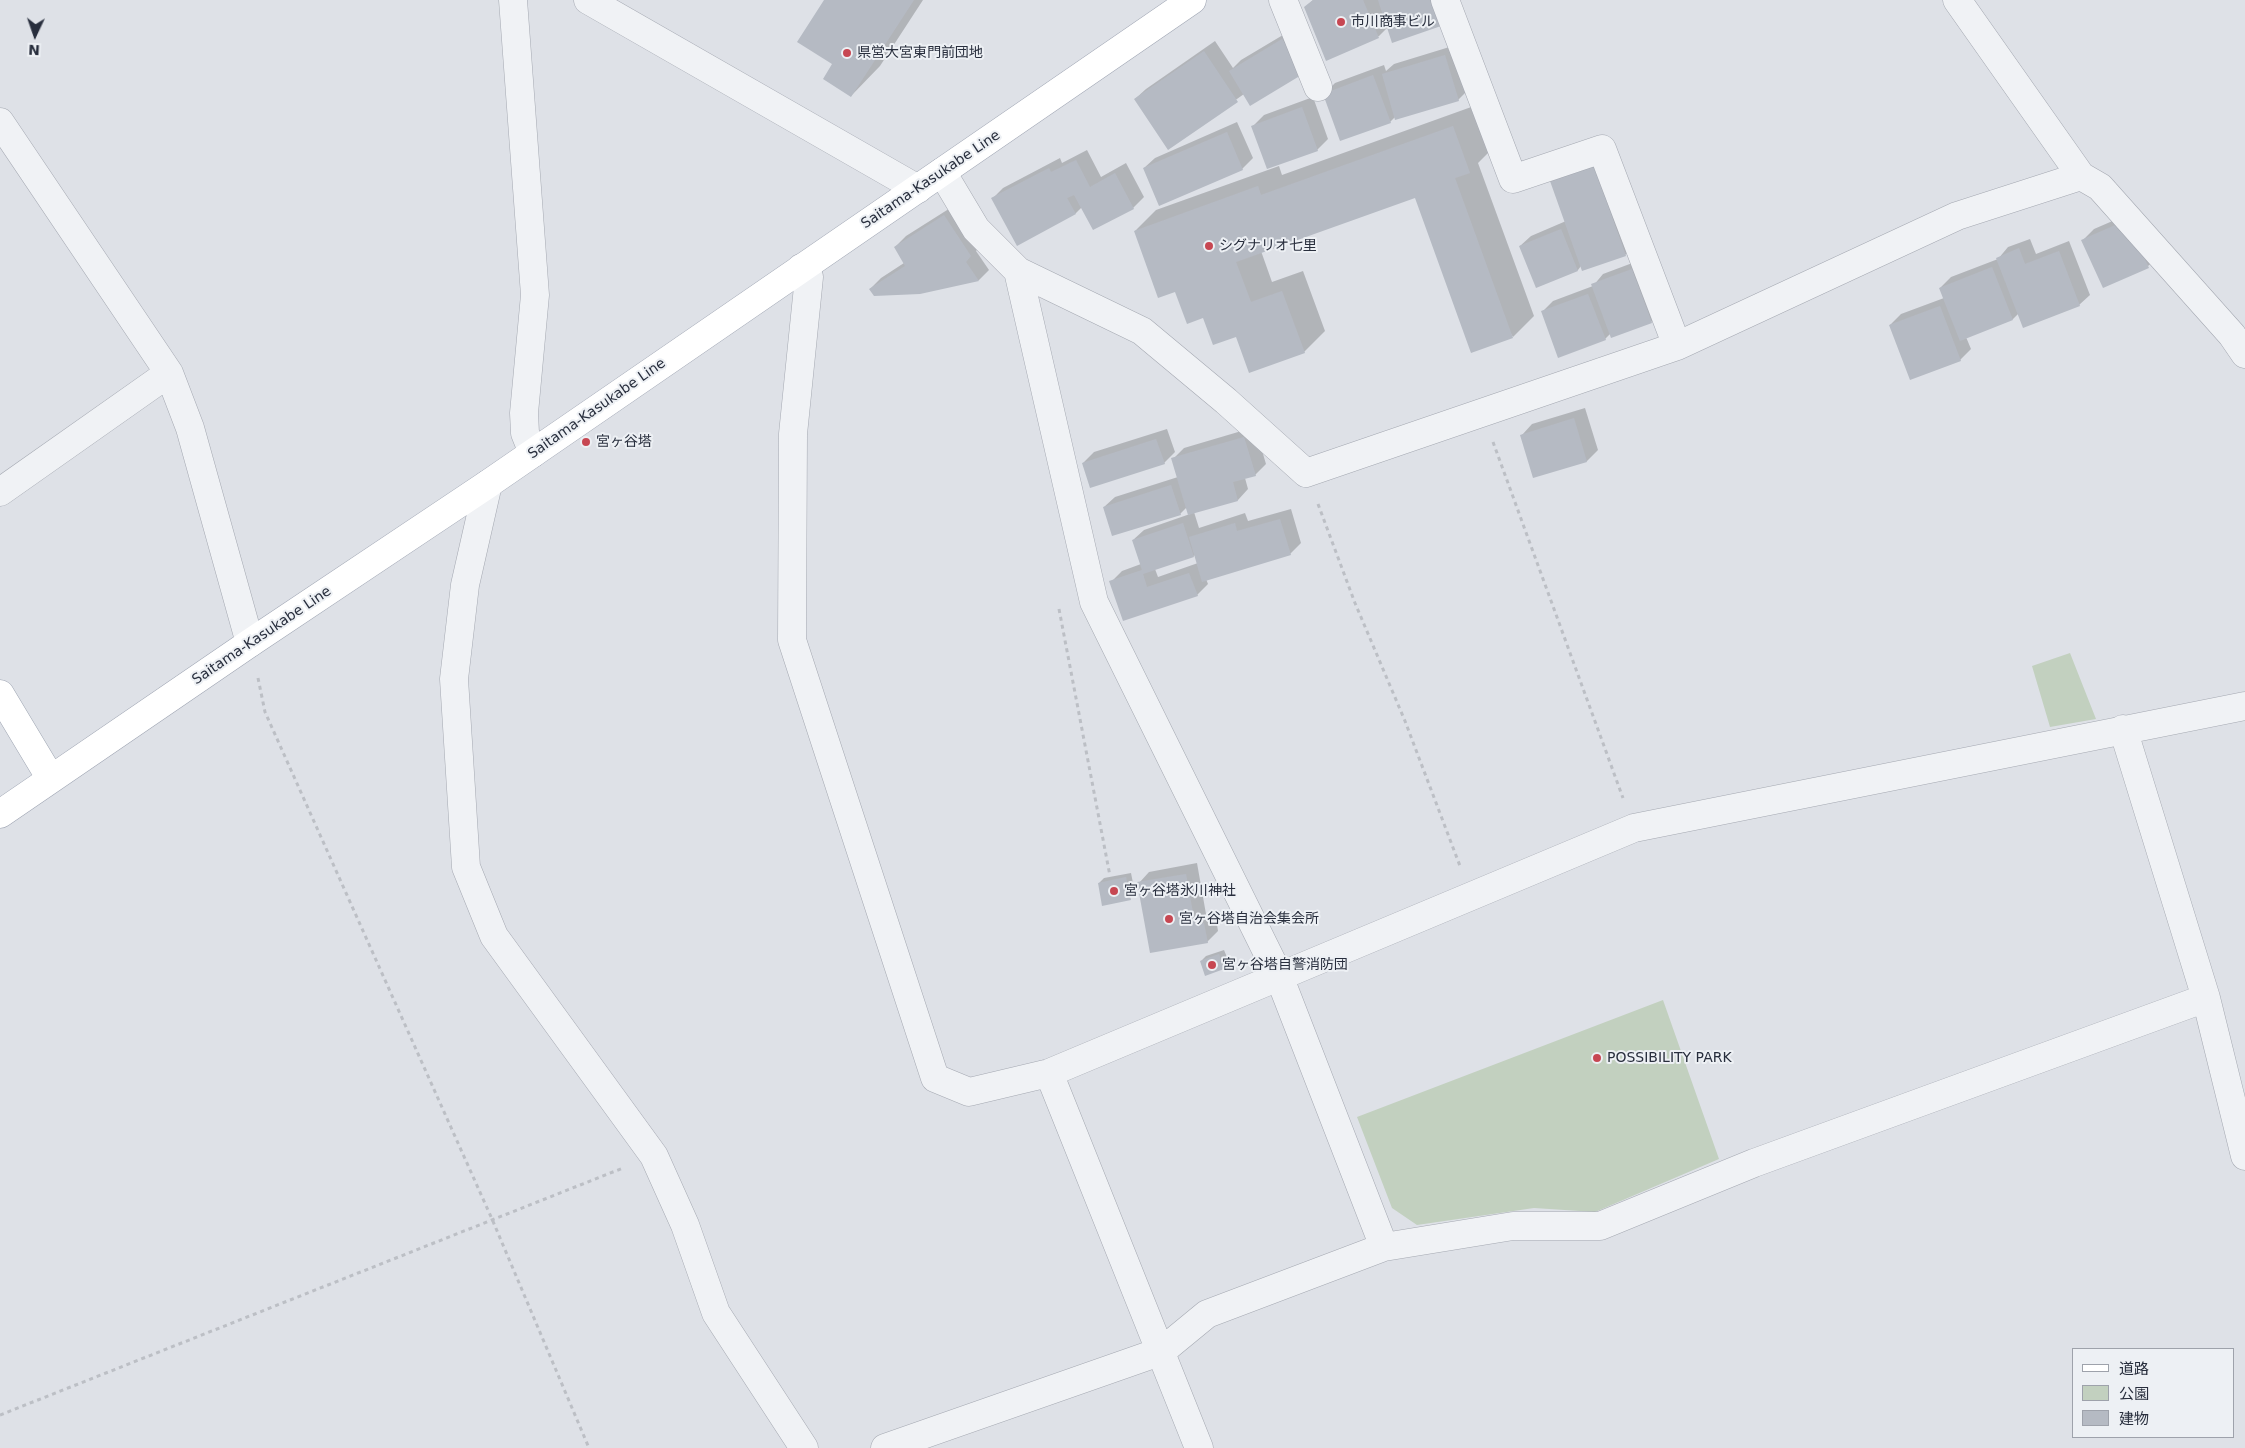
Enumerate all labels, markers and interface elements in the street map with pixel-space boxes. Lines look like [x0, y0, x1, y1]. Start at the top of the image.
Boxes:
north arrow [10, 10, 60, 60]
place label: 市川商事ビル [1351, 14, 1435, 30]
marker: 市川商事ビル [1335, 16, 1347, 28]
text: N [28, 42, 40, 58]
place label: 県営大宮東門前団地 [857, 45, 983, 61]
marker: 県営大宮東門前団地 [841, 47, 853, 59]
street label: Saitama-Kasukabe Line [858, 127, 1004, 233]
place label: シグナリオ七里 [1219, 238, 1317, 254]
marker: シグナリオ七里 [1203, 240, 1215, 252]
street label: Saitama-Kasukabe Line [525, 355, 669, 463]
place label: 宮ヶ谷塔 [596, 434, 652, 450]
marker: 宮ヶ谷塔 [580, 436, 592, 448]
street label: Saitama-Kasukabe Line [189, 583, 335, 689]
place label: 宮ヶ谷塔氷川神社 [1124, 883, 1236, 899]
marker: 宮ヶ谷塔氷川神社 [1108, 885, 1120, 897]
place label: 宮ヶ谷塔自治会集会所 [1179, 911, 1319, 927]
marker: 宮ヶ谷塔自治会集会所 [1163, 913, 1175, 925]
place label: 宮ヶ谷塔自警消防団 [1222, 957, 1348, 973]
marker: 宮ヶ谷塔自警消防団 [1206, 959, 1218, 971]
place label: POSSIBILITY PARK [1607, 1050, 1732, 1066]
marker: POSSIBILITY PARK [1591, 1052, 1603, 1064]
legend [2072, 1348, 2235, 1438]
text: 道路 [2119, 1360, 2149, 1378]
text: 公園 [2119, 1385, 2149, 1403]
text: 建物 [2119, 1410, 2149, 1428]

